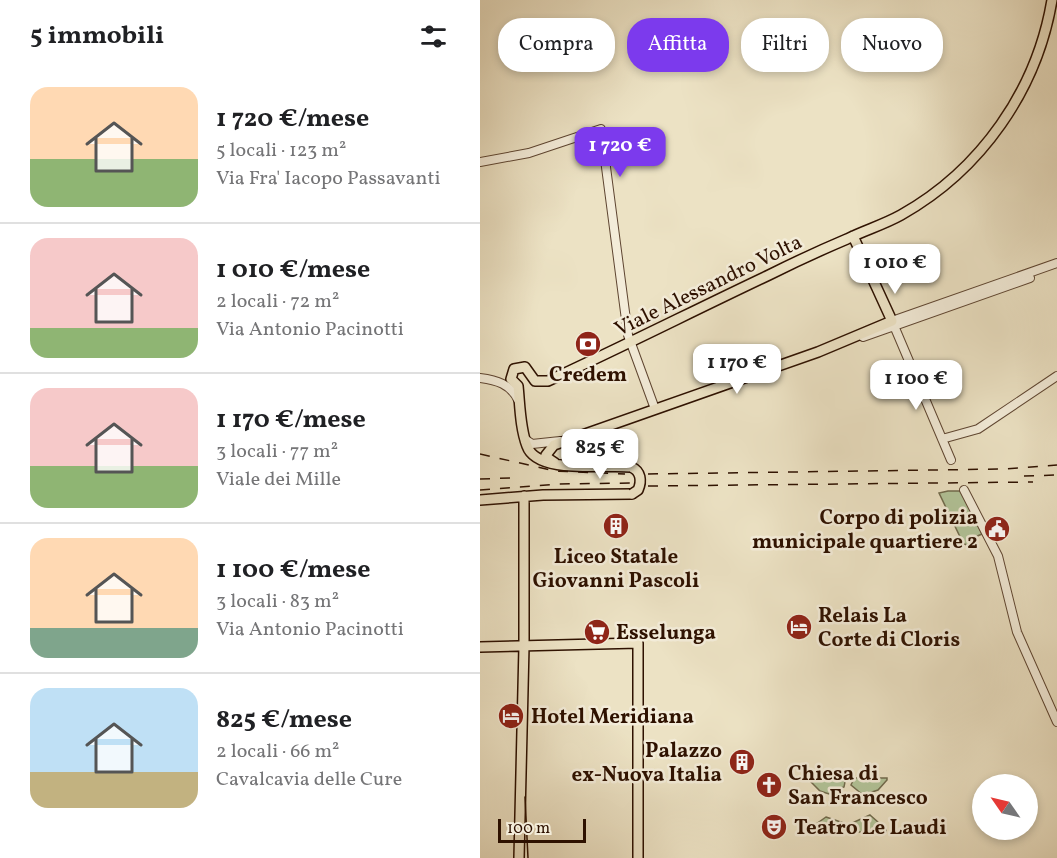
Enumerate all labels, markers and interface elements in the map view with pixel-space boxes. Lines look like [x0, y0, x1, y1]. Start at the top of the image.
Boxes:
text: 5 immobili [30, 18, 164, 54]
chip: Compra [498, 18, 615, 72]
chip: Affitta [627, 18, 729, 72]
chip: Filtri [741, 18, 829, 72]
chip: Nuovo [841, 18, 943, 72]
icon: filters [417, 20, 450, 53]
text: 1 720 €/mese [216, 101, 369, 137]
icon: home [78, 111, 150, 183]
pin: 1 720 € [565, 127, 675, 178]
text: 1 720 € [589, 132, 651, 160]
text: 5 locali · 123 m² [216, 137, 346, 165]
text: Via Fra' Iacopo Passavanti [216, 165, 441, 193]
street label: Viale Alessandro Volta [610, 228, 807, 344]
pin: 1 010 € [840, 244, 950, 295]
text: 1 010 € [863, 249, 927, 277]
text: 1 010 €/mese [216, 252, 370, 288]
icon: home [78, 262, 150, 334]
text: 2 locali · 72 m² [216, 288, 339, 316]
text: Via Antonio Pacinotti [216, 316, 404, 344]
bank icon: Credem [573, 329, 603, 359]
pin: 1 170 € [682, 344, 792, 395]
text: 1 170 € [707, 349, 767, 377]
pin: 1 100 € [861, 360, 971, 411]
place label: Credem [549, 361, 627, 390]
text: 1 100 € [884, 365, 948, 393]
text: 1 170 €/mese [216, 402, 366, 438]
icon: home [78, 412, 150, 484]
pin: 825 € [558, 429, 642, 480]
text: 825 € [575, 434, 625, 462]
text: 3 locali · 77 m² [216, 438, 338, 466]
text: Viale dei Mille [216, 466, 341, 494]
place label: Corpo di polizia municipale quartiere 2 [752, 504, 978, 557]
building icon: Liceo Statale Giovanni Pascoli [601, 511, 631, 541]
public building icon: Corpo di polizia municipale quartiere 2 [982, 514, 1012, 544]
place label: Liceo Statale Giovanni Pascoli [533, 543, 699, 596]
text: 1 100 €/mese [216, 552, 370, 588]
icon: home [78, 562, 150, 634]
text: 3 locali · 83 m² [216, 588, 339, 616]
place label: Relais La Corte di Cloris [818, 602, 960, 655]
hotel icon: Relais La Corte di Cloris [784, 612, 814, 642]
text: Via Antonio Pacinotti [216, 616, 404, 644]
supermarket icon: Esselunga [582, 617, 612, 647]
place label: Esselunga [616, 619, 716, 648]
hotel icon: Hotel Meridiana [496, 701, 526, 731]
text: 825 €/mese [216, 702, 352, 738]
place label: Hotel Meridiana [531, 703, 694, 732]
icon: home [78, 712, 150, 784]
place label: Palazzo ex-Nuova Italia [572, 737, 722, 790]
text: 2 locali · 66 m² [216, 738, 340, 766]
building icon: Palazzo ex-Nuova Italia [727, 747, 757, 777]
place label: Chiesa di San Francesco [788, 760, 928, 813]
text: Cavalcavia delle Cure [216, 766, 402, 794]
church icon: Chiesa di San Francesco [754, 770, 784, 800]
north arrow [972, 774, 1038, 840]
map controls [972, 774, 1038, 840]
theatre icon: Teatro Le Laudi [759, 812, 789, 842]
place label: Teatro Le Laudi [794, 814, 947, 843]
scale bar [498, 816, 586, 844]
text: 100 m [507, 818, 550, 840]

